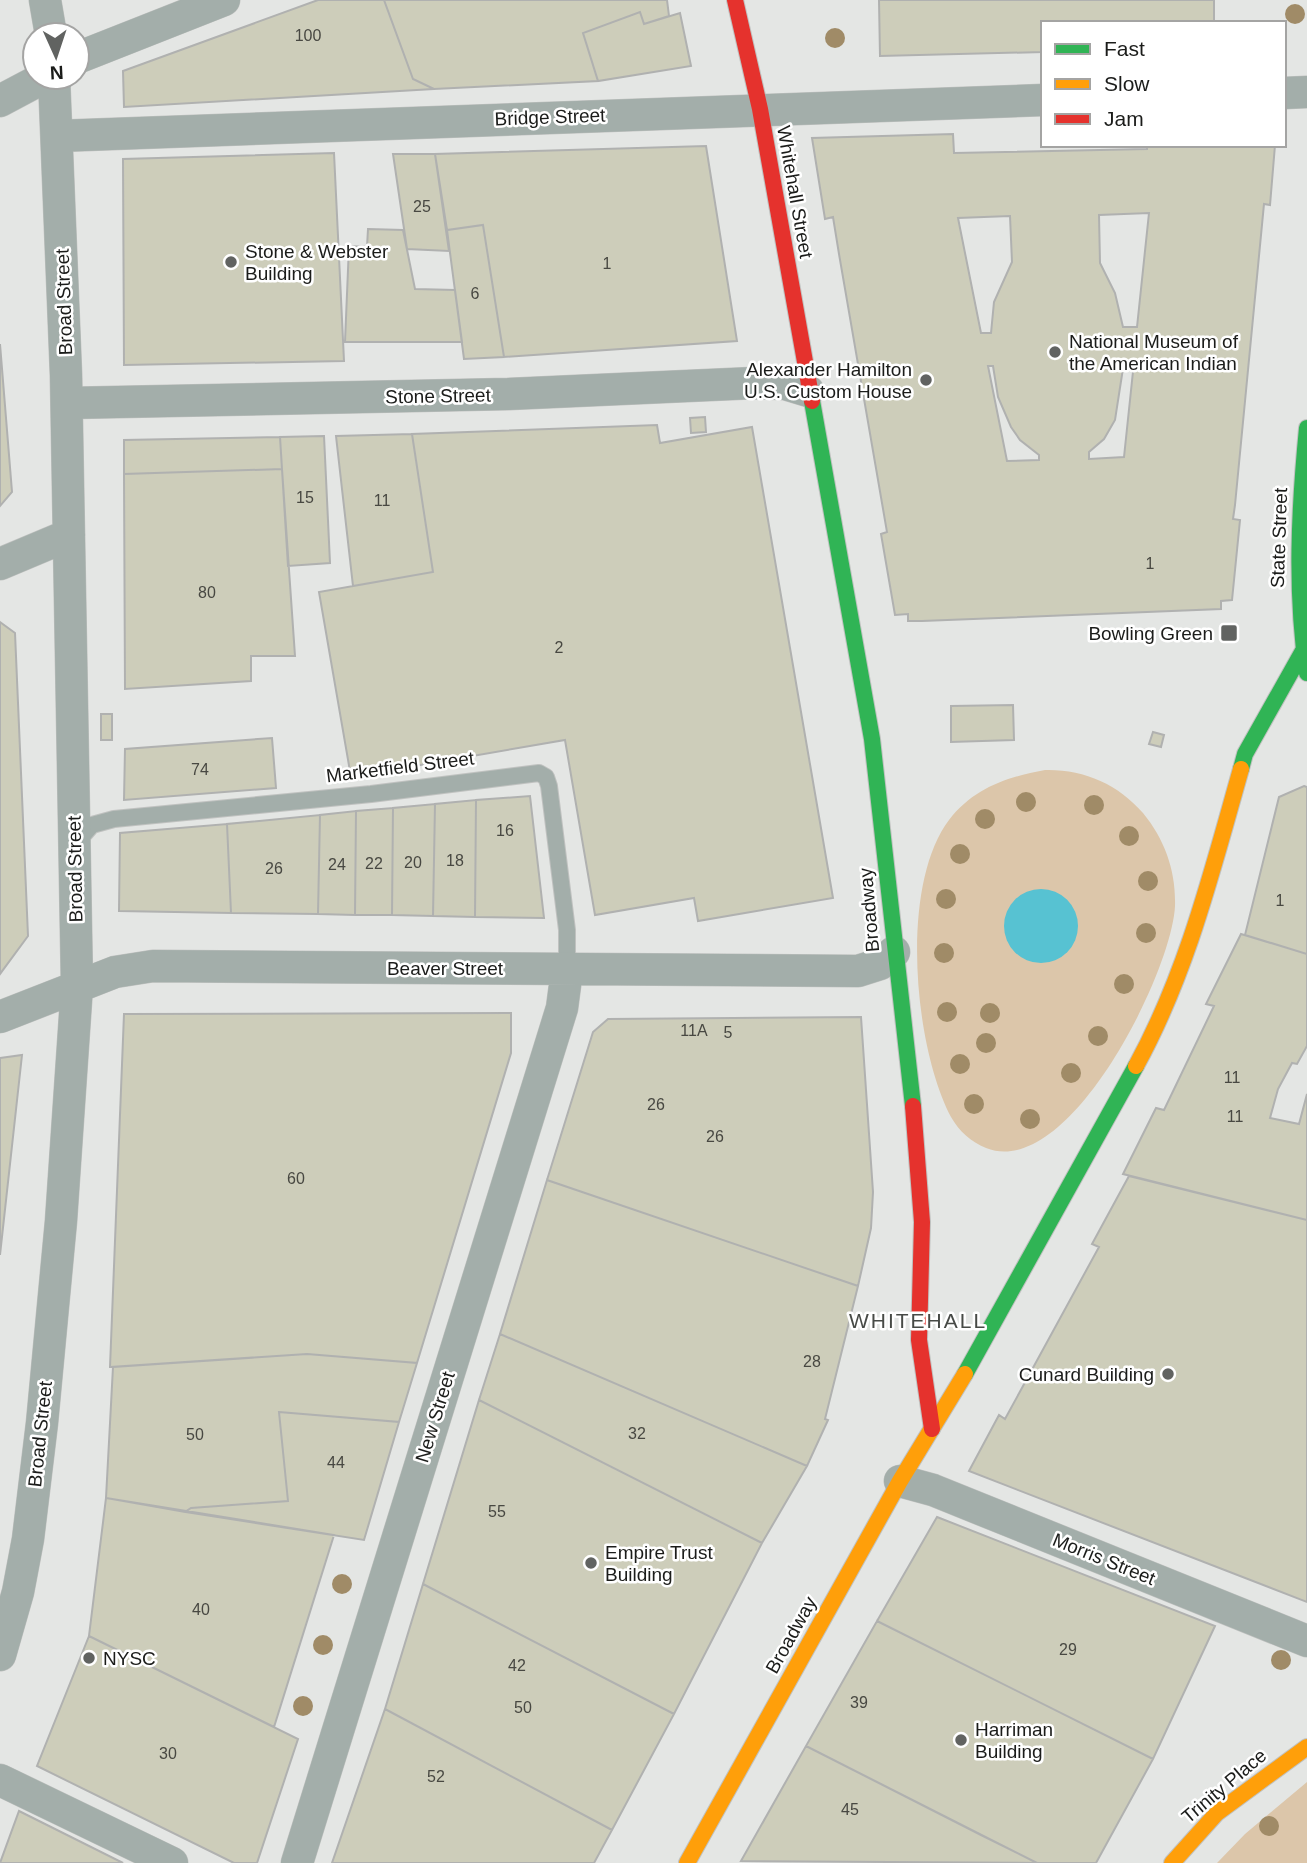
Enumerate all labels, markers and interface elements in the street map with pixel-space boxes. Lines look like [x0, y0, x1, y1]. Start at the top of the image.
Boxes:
north arrow [21, 21, 91, 91]
legend [1041, 21, 1286, 147]
house number: 100 [295, 27, 321, 44]
text: Fast [1104, 37, 1145, 60]
text: N [49, 62, 64, 83]
text: Slow [1104, 72, 1150, 95]
street label: Bridge Street [494, 105, 606, 129]
text: Jam [1104, 107, 1144, 130]
street label: Whitehall Street [773, 124, 817, 261]
house number: 25 [413, 198, 431, 215]
place label: Stone & Webster Building [245, 241, 389, 284]
street label: Broad Street [52, 248, 76, 356]
marker: Stone & Webster Building [223, 254, 239, 270]
house number: 1 [603, 255, 612, 272]
house number: 6 [471, 285, 480, 302]
place label: National Museum of the American Indian [1069, 331, 1239, 374]
marker: National Museum of the American Indian [1047, 344, 1063, 360]
place label: Alexander Hamilton U.S. Custom House [744, 359, 912, 402]
marker: Alexander Hamilton U.S. Custom House [918, 372, 934, 388]
street label: Stone Street [385, 385, 492, 407]
street label: State Street [1267, 487, 1291, 589]
house number: 15 [296, 489, 314, 506]
house number: 11 [374, 492, 390, 509]
house number: 1 [1146, 555, 1155, 572]
house number: 80 [198, 584, 216, 601]
place label: Bowling Green [1088, 623, 1213, 644]
marker: Bowling Green [1219, 623, 1239, 643]
house number: 2 [555, 639, 564, 656]
street label: Marketfield Street [325, 747, 476, 786]
house number: 74 [191, 761, 209, 778]
street label: Broad Street [64, 815, 86, 923]
house number: 16 [496, 822, 514, 839]
house number: 18 [446, 852, 464, 869]
house number: 20 [404, 854, 422, 871]
house number: 22 [365, 855, 383, 872]
house number: 24 [328, 856, 346, 873]
house number: 26 [265, 860, 283, 877]
street label: Broadway [855, 867, 883, 953]
house number: 1 [1276, 892, 1285, 909]
street label: Beaver Street [387, 958, 504, 979]
house number: 11A [680, 1022, 708, 1039]
house number: 5 [724, 1024, 733, 1041]
house number: 11 [1224, 1069, 1240, 1086]
house number: 26 [647, 1096, 665, 1113]
house number: 11 [1227, 1108, 1243, 1125]
house number: 26 [706, 1128, 724, 1145]
house number: 60 [287, 1170, 305, 1187]
district label: WHITEHALL [849, 1309, 987, 1332]
house number: 28 [803, 1353, 821, 1370]
place label: Cunard Building [1019, 1364, 1154, 1385]
marker: Cunard Building [1160, 1366, 1176, 1382]
street label: New Street [411, 1368, 459, 1465]
street label: Broad Street [24, 1379, 56, 1488]
house number: 32 [628, 1425, 646, 1442]
house number: 50 [186, 1426, 204, 1443]
house number: 44 [327, 1454, 345, 1471]
house number: 55 [488, 1503, 506, 1520]
street label: Morris Street [1050, 1529, 1159, 1589]
place label: Empire Trust Building [605, 1542, 713, 1585]
marker: Empire Trust Building [583, 1555, 599, 1571]
street label: Broadway [761, 1593, 821, 1677]
house number: 40 [192, 1601, 210, 1618]
house number: 29 [1059, 1641, 1077, 1658]
place label: NYSC [103, 1648, 156, 1669]
marker: NYSC [81, 1650, 97, 1666]
house number: 42 [508, 1657, 526, 1674]
house number: 39 [850, 1694, 868, 1711]
house number: 50 [514, 1699, 532, 1716]
place label: Harriman Building [975, 1719, 1053, 1762]
marker: Harriman Building [953, 1732, 969, 1748]
house number: 30 [159, 1745, 177, 1762]
street label: Trinity Place [1177, 1745, 1271, 1827]
house number: 52 [427, 1768, 445, 1785]
house number: 45 [841, 1801, 859, 1818]

